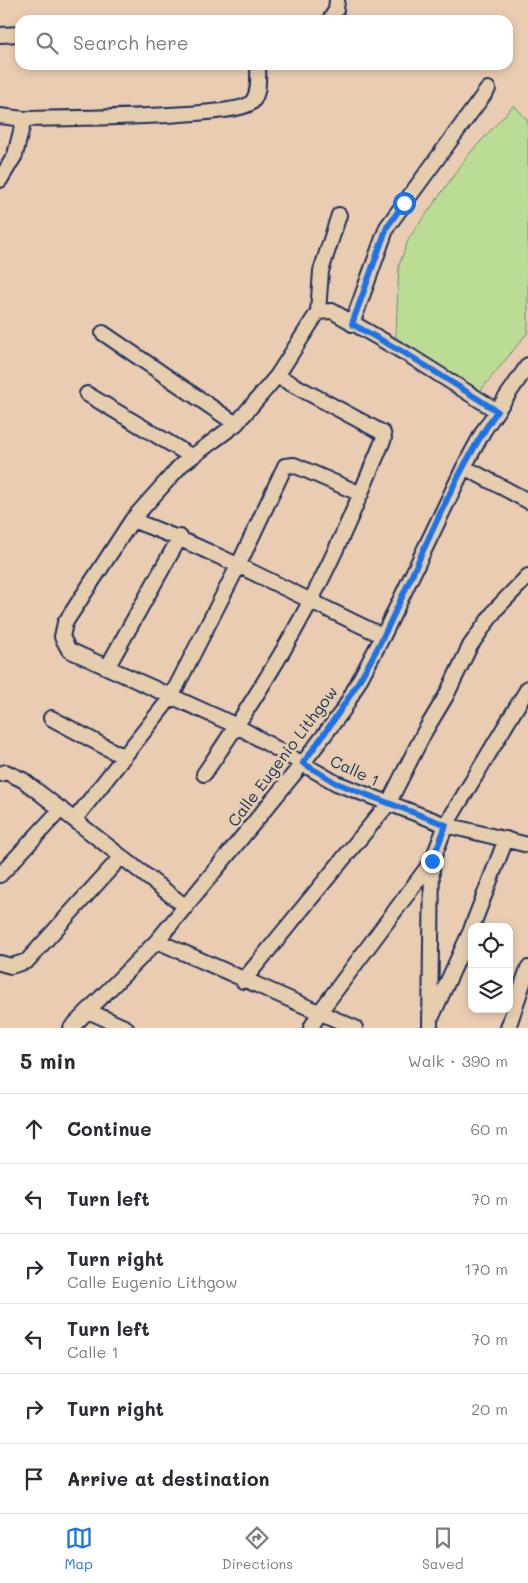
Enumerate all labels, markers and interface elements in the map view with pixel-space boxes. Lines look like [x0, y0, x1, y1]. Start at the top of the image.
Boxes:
search box [15, 15, 513, 70]
icon: search [33, 29, 61, 57]
text: Search here [73, 30, 189, 55]
route start [393, 192, 416, 215]
street label: Calle Eugenio Lithgow [222, 682, 342, 830]
street label: Calle 1 [327, 750, 383, 790]
route end [421, 850, 444, 873]
map controls [468, 923, 513, 1013]
button: locate [468, 923, 513, 968]
button: layers [468, 968, 513, 1013]
text: 5 min [20, 1047, 76, 1074]
text: Walk · 390 m [408, 1050, 508, 1071]
icon: ahead [20, 1115, 48, 1143]
text: Continue [67, 1116, 152, 1141]
text: 60 m [471, 1118, 508, 1139]
icon: left [20, 1185, 48, 1213]
text: Turn left [67, 1186, 150, 1211]
text: 70 m [471, 1188, 508, 1209]
text: Turn right [67, 1246, 164, 1271]
icon: right [20, 1255, 48, 1283]
text: 170 m [464, 1258, 508, 1279]
text: Calle Eugenio Lithgow [67, 1271, 237, 1292]
text: Turn left [67, 1316, 150, 1341]
icon: left [20, 1325, 48, 1353]
text: 70 m [471, 1328, 508, 1349]
text: Calle 1 [67, 1341, 119, 1362]
icon: right [20, 1395, 48, 1423]
text: Turn right [67, 1396, 164, 1421]
text: 20 m [471, 1398, 508, 1419]
icon: arrive [20, 1465, 48, 1493]
text: Arrive at destination [67, 1466, 270, 1491]
tab: Map [64, 1524, 93, 1573]
tab: Directions [222, 1524, 293, 1573]
tab: Saved [422, 1524, 464, 1573]

